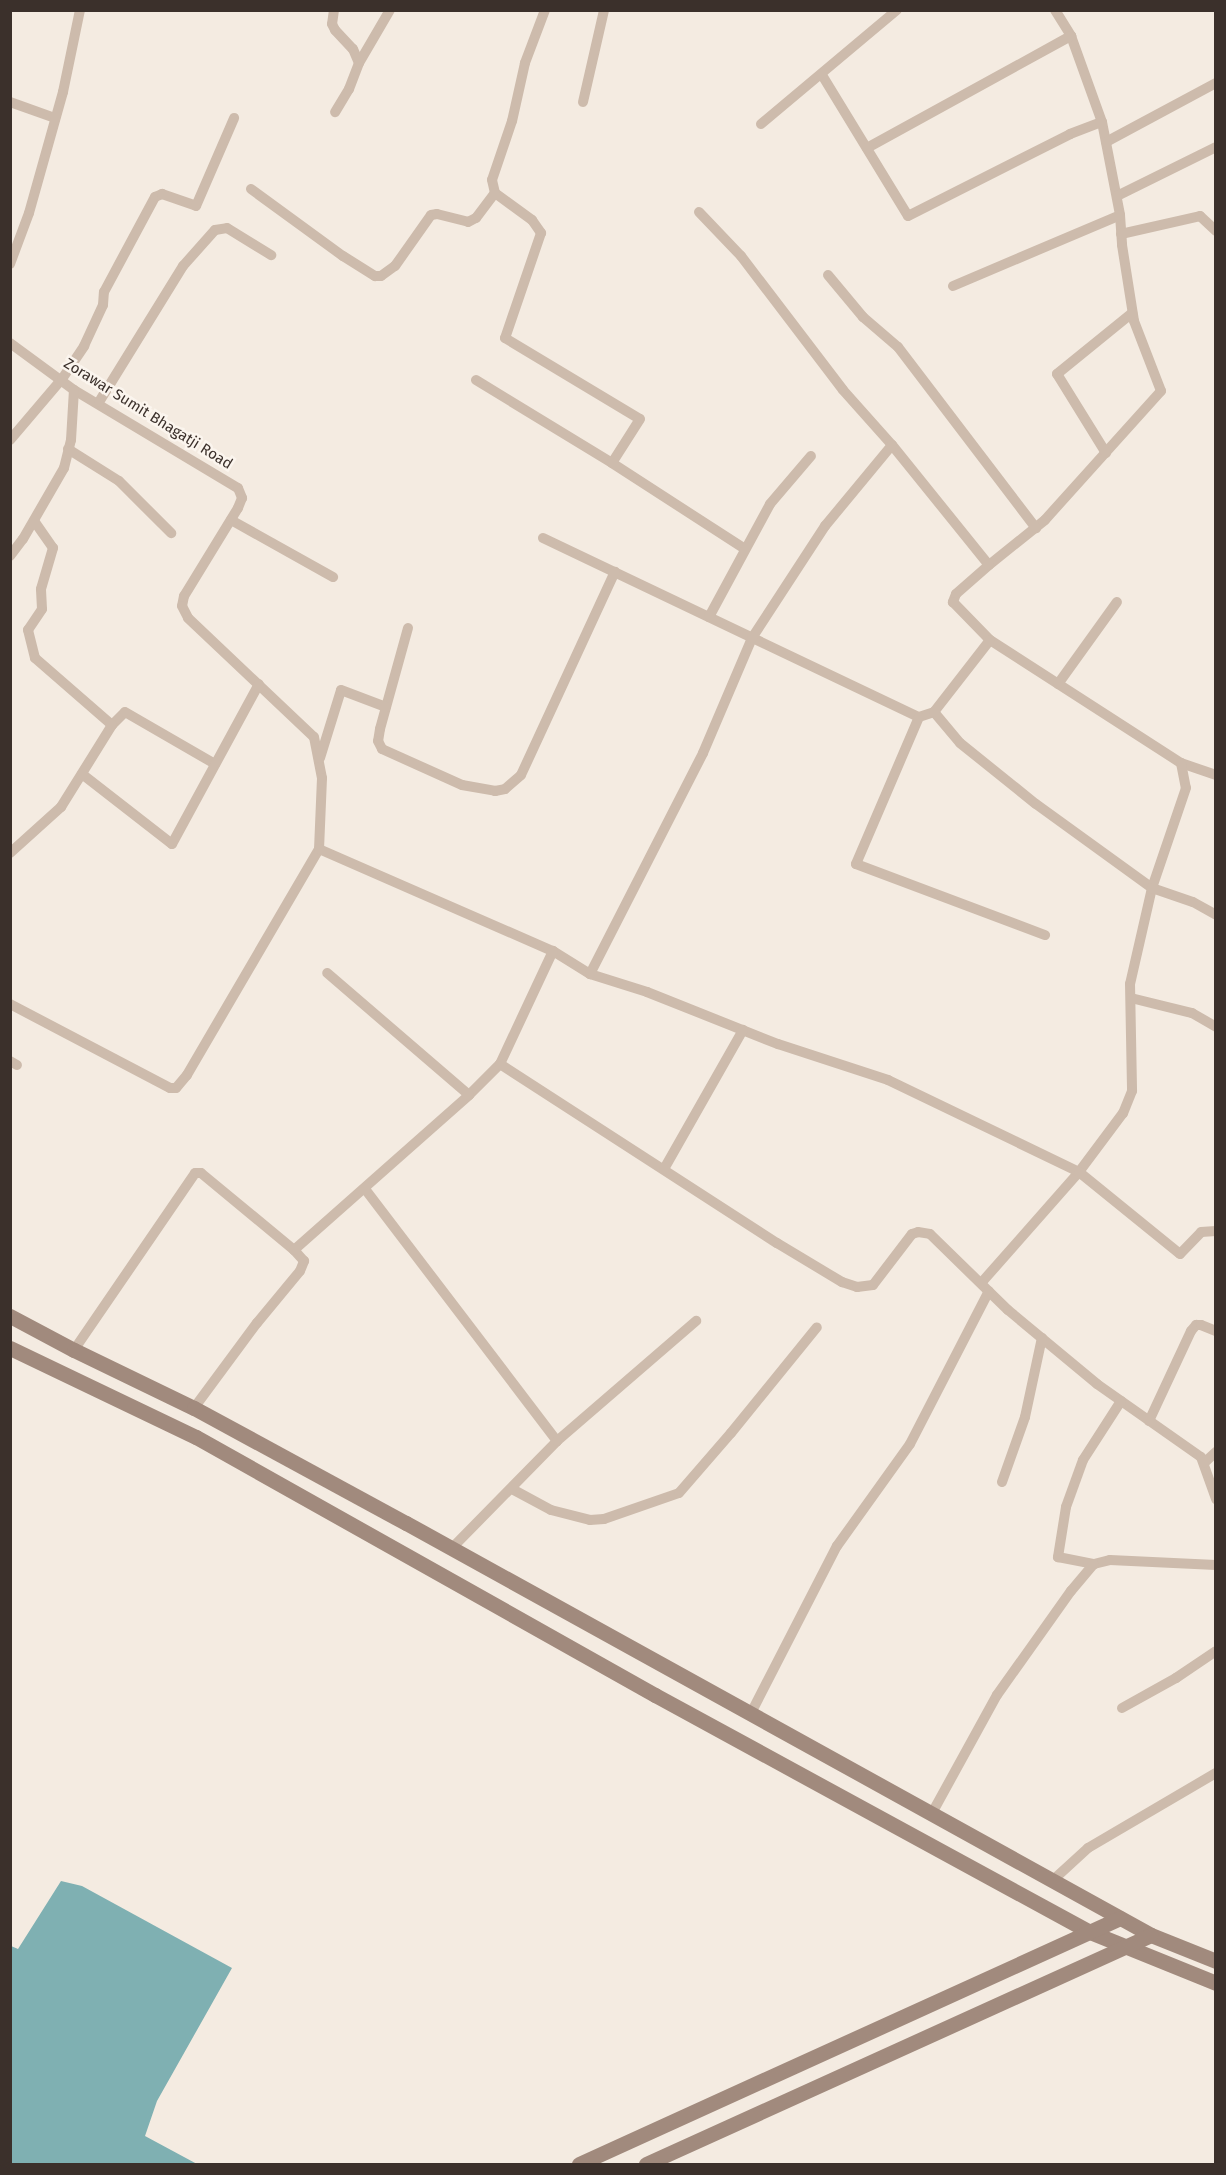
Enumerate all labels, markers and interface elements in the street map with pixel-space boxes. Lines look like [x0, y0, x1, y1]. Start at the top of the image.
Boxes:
street label: Zorawar Sumit Bhagatji Road [60, 355, 236, 473]

